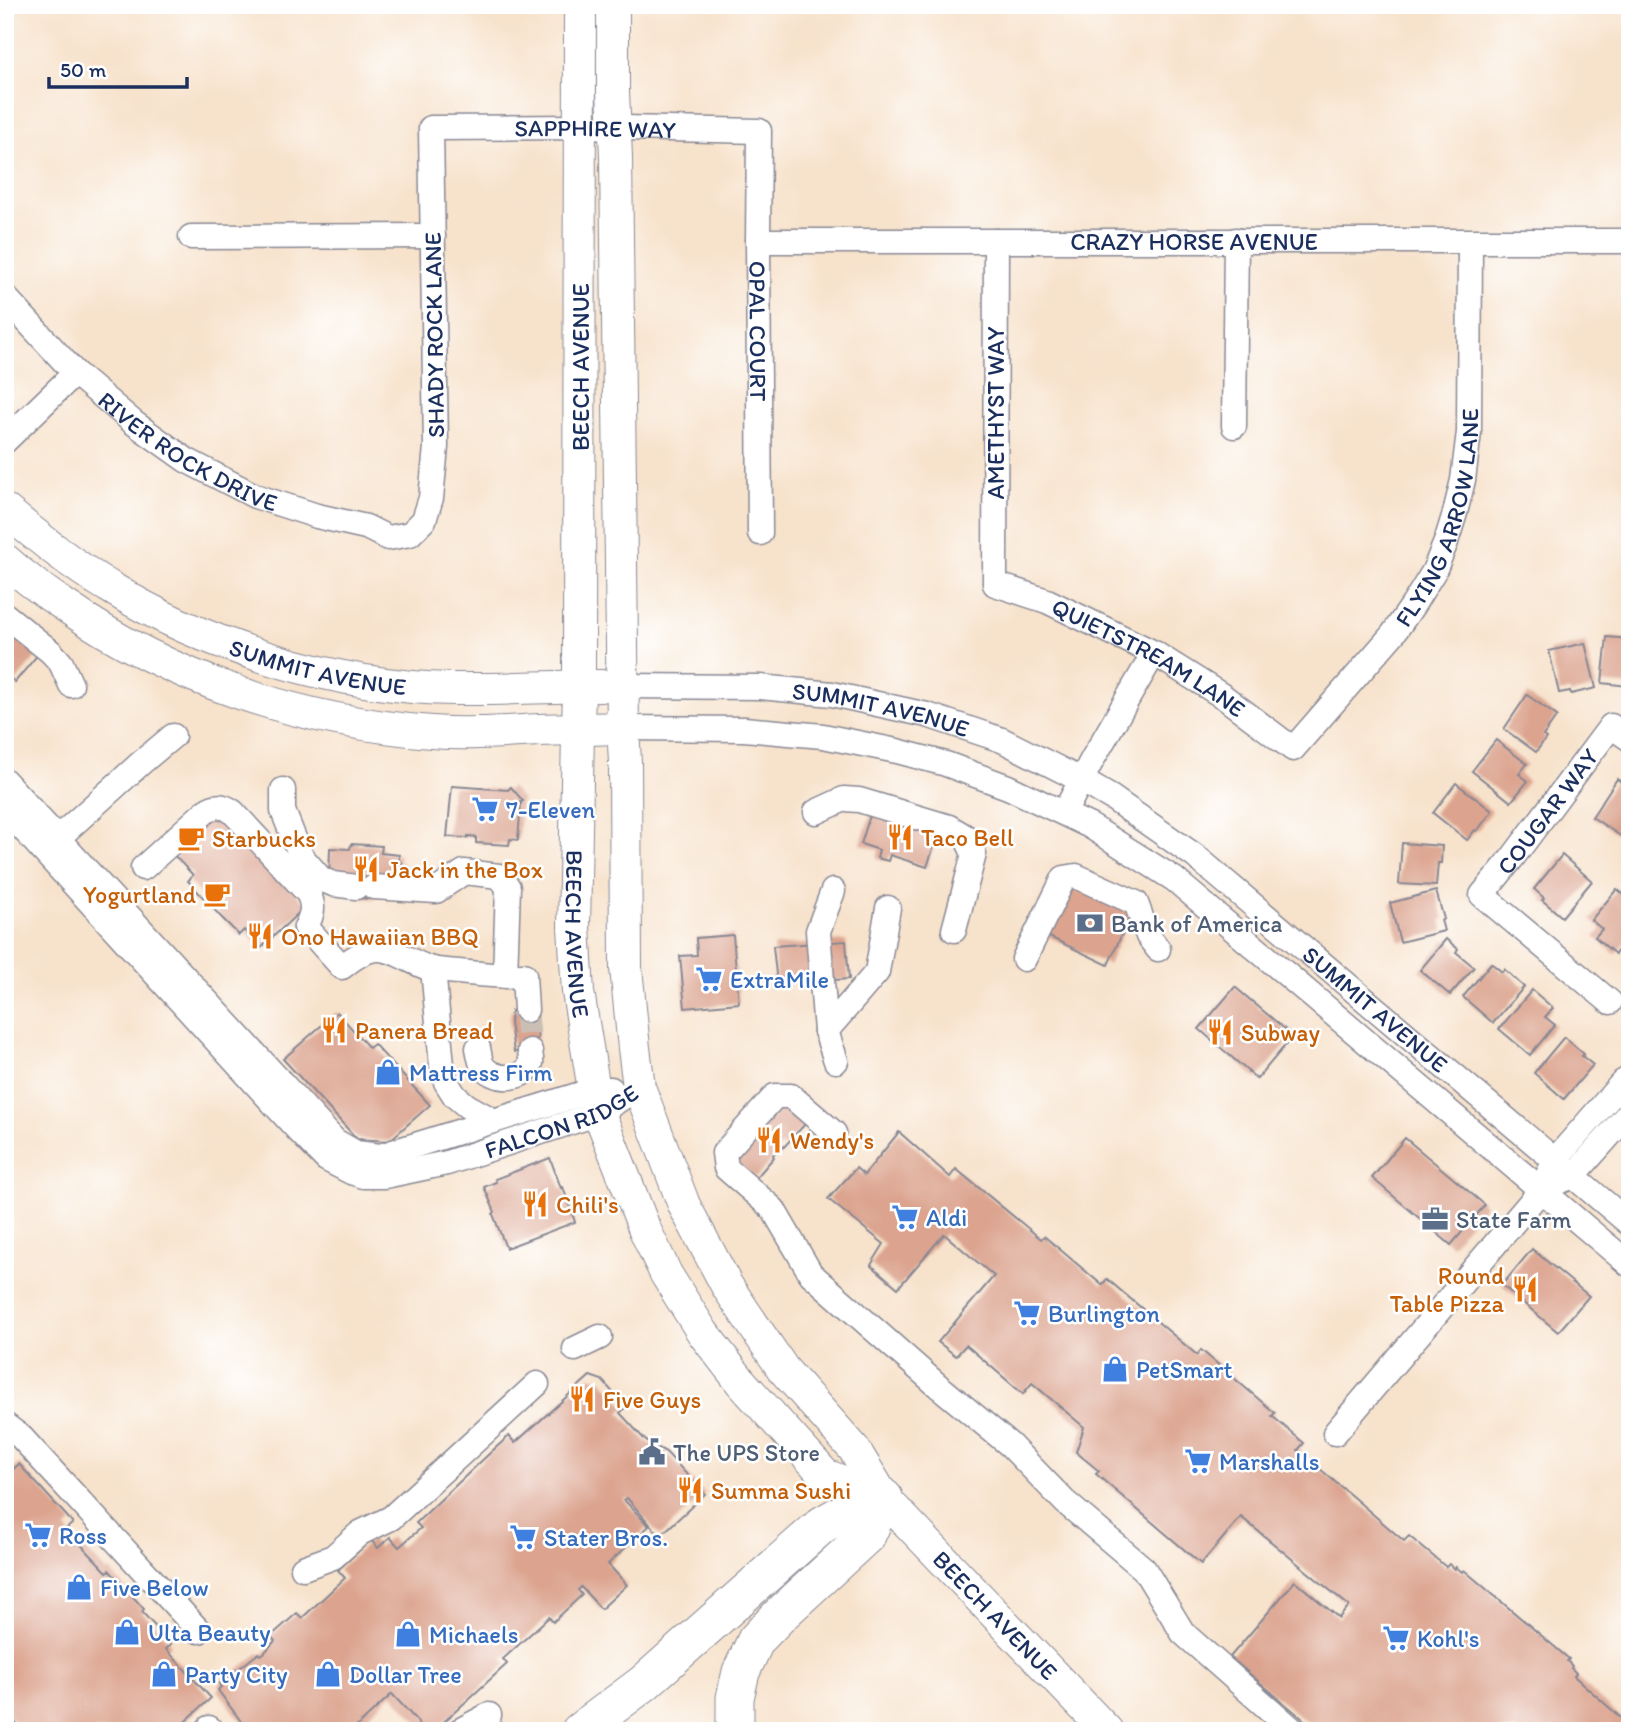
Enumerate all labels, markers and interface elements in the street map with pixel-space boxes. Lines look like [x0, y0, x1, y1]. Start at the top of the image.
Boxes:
scale bar [49, 46, 187, 90]
text: 50 m [60, 57, 107, 82]
street label: SAPPHIRE WAY [514, 112, 677, 144]
street label: CRAZY HORSE AVENUE [1070, 227, 1318, 256]
street label: SHADY ROCK LANE [418, 232, 450, 438]
street label: OPAL COURT [744, 261, 774, 402]
street label: BEECH AVENUE [566, 283, 595, 451]
street label: AMETHYST WAY [981, 326, 1010, 500]
street label: RIVER ROCK DRIVE [93, 385, 281, 517]
street label: FLYING ARROW LANE [1388, 408, 1484, 632]
street label: QUIETSTREAM LANE [1047, 591, 1252, 723]
street label: SUMMIT AVENUE [226, 632, 408, 701]
street label: SUMMIT AVENUE [791, 676, 973, 743]
street label: COUGAR WAY [1490, 742, 1604, 880]
supermarket icon: 7-Eleven [470, 794, 500, 824]
place label: 7-Eleven [506, 795, 596, 824]
restaurant icon: Taco Bell [885, 822, 915, 852]
cafe icon: Starbucks [176, 823, 206, 853]
place label: Taco Bell [921, 823, 1014, 852]
place label: Starbucks [212, 824, 316, 853]
street label: BEECH AVENUE [559, 850, 596, 1020]
restaurant icon: Jack in the Box [351, 854, 381, 884]
place label: Jack in the Box [387, 855, 543, 884]
cafe icon: Yogurtland [202, 879, 232, 909]
place label: Yogurtland [83, 880, 196, 909]
bank icon: Bank of America [1075, 908, 1105, 938]
place label: Bank of America [1111, 909, 1282, 938]
restaurant icon: Ono Hawaiian BBQ [245, 921, 275, 951]
place label: Ono Hawaiian BBQ [281, 922, 479, 951]
street label: SUMMIT AVENUE [1297, 939, 1454, 1078]
supermarket icon: ExtraMile [694, 964, 724, 994]
place label: ExtraMile [730, 965, 829, 994]
restaurant icon: Panera Bread [319, 1015, 349, 1045]
place label: Panera Bread [355, 1016, 494, 1045]
restaurant icon: Subway [1205, 1017, 1235, 1047]
place label: Subway [1241, 1018, 1320, 1047]
shop icon: Mattress Firm [373, 1057, 403, 1087]
place label: Mattress Firm [409, 1058, 553, 1087]
street label: FALCON RIDGE [481, 1077, 643, 1164]
restaurant icon: Wendy's [754, 1125, 784, 1155]
place label: Wendy's [790, 1126, 874, 1155]
restaurant icon: Chili's [520, 1189, 550, 1219]
place label: Chili's [556, 1190, 619, 1219]
supermarket icon: Aldi [890, 1202, 920, 1232]
place label: Aldi [926, 1203, 967, 1232]
office icon: State Farm [1420, 1204, 1450, 1234]
place label: State Farm [1456, 1205, 1571, 1234]
place label: Round Table Pizza [1390, 1261, 1504, 1318]
restaurant icon: Round Table Pizza [1510, 1274, 1540, 1304]
supermarket icon: Burlington [1012, 1298, 1042, 1328]
place label: Burlington [1048, 1299, 1160, 1328]
shop icon: PetSmart [1100, 1354, 1130, 1384]
place label: PetSmart [1136, 1355, 1233, 1384]
restaurant icon: Five Guys [567, 1384, 597, 1414]
place label: Five Guys [603, 1385, 701, 1414]
public building icon: The UPS Store [637, 1437, 667, 1467]
place label: The UPS Store [673, 1438, 820, 1467]
supermarket icon: Marshalls [1183, 1446, 1213, 1476]
place label: Marshalls [1219, 1447, 1320, 1476]
restaurant icon: Summa Sushi [675, 1475, 705, 1505]
place label: Summa Sushi [711, 1476, 851, 1505]
supermarket icon: Ross [23, 1520, 53, 1550]
place label: Ross [59, 1521, 107, 1550]
supermarket icon: Stater Bros. [508, 1522, 538, 1552]
place label: Stater Bros. [544, 1523, 668, 1552]
street label: BEECH AVENUE [927, 1544, 1064, 1685]
shop icon: Five Below [64, 1572, 94, 1602]
place label: Five Below [100, 1573, 209, 1602]
shop icon: Ulta Beauty [112, 1617, 142, 1647]
place label: Ulta Beauty [148, 1618, 271, 1647]
shop icon: Michaels [393, 1619, 423, 1649]
place label: Michaels [429, 1620, 518, 1649]
supermarket icon: Kohl's [1381, 1623, 1411, 1653]
place label: Kohl's [1417, 1624, 1479, 1653]
shop icon: Party City [149, 1659, 179, 1689]
shop icon: Dollar Tree [313, 1659, 343, 1689]
place label: Party City [185, 1660, 288, 1689]
place label: Dollar Tree [349, 1660, 462, 1689]

